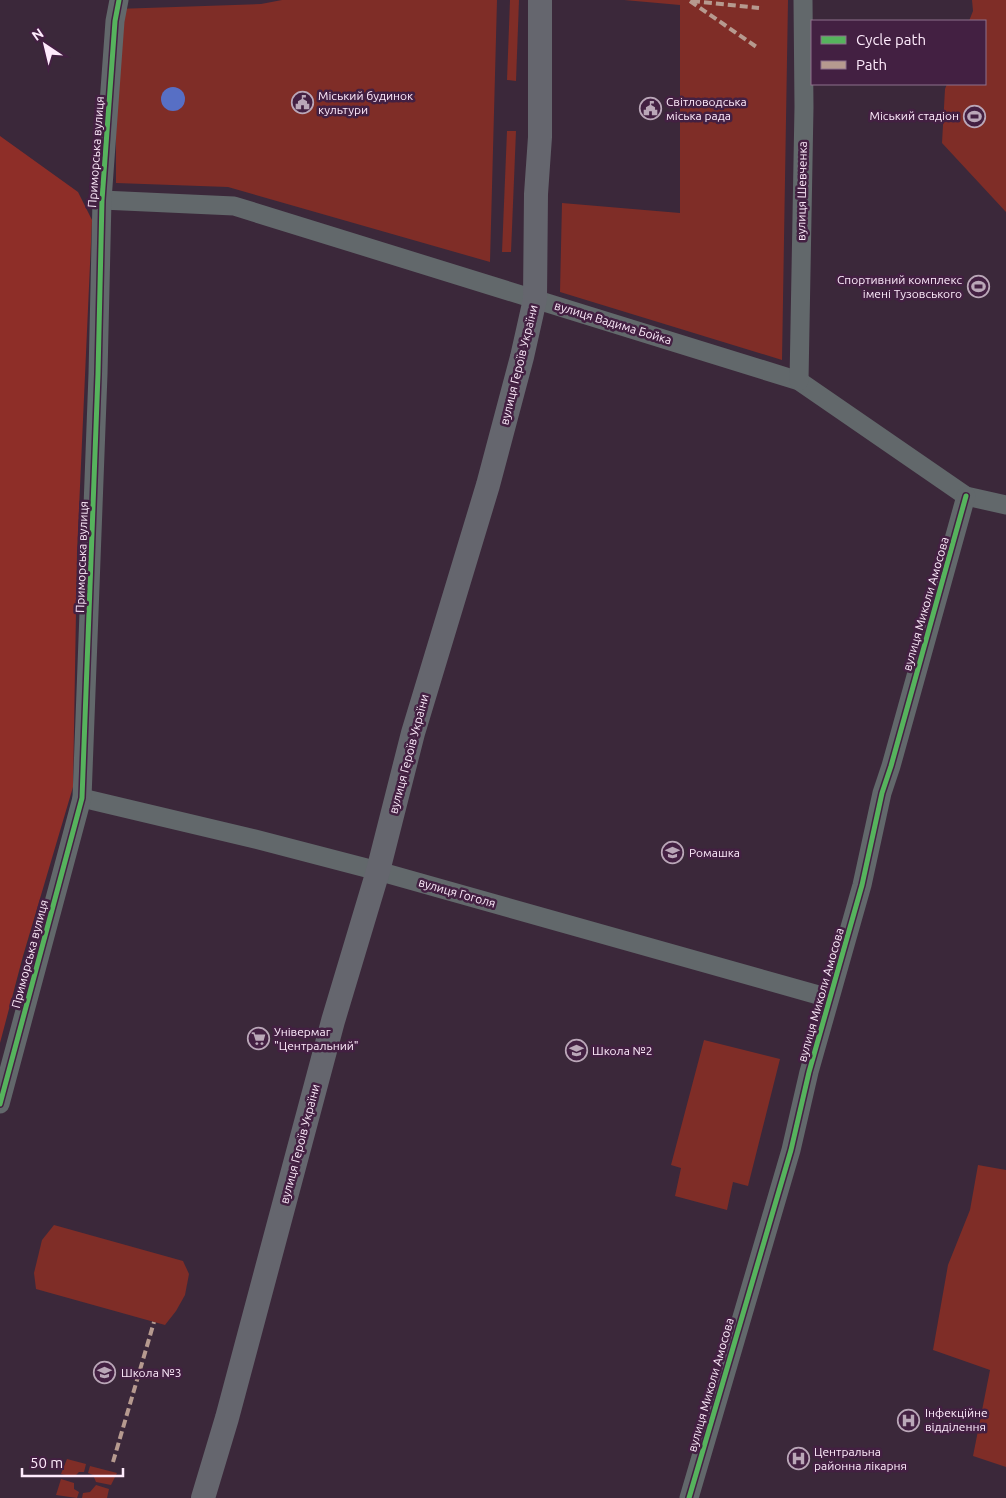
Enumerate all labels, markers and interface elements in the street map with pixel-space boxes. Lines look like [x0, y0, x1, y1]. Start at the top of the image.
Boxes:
north arrow [20, 20, 70, 70]
legend [811, 20, 986, 85]
text: N [29, 25, 46, 44]
text: Cycle path [856, 31, 926, 48]
text: Path [856, 56, 887, 73]
place label: Міський будинок культури [318, 89, 413, 116]
public building icon: Міський будинок культури [290, 91, 314, 115]
place label: Світловодська міська рада [666, 95, 747, 122]
street label: Приморська вулиця [85, 96, 106, 208]
public building icon: Світловодська міська рада [638, 97, 662, 121]
sports icon: Міський стадіон [963, 104, 987, 128]
place label: Міський стадіон [870, 109, 959, 122]
street label: вулиця Шевченка [794, 141, 809, 241]
place label: Спортивний комплекс імені Тузовського [837, 273, 962, 300]
sports icon: Спортивний комплекс імені Тузовського [966, 275, 990, 299]
street label: вулиця Вадима Бойка [553, 298, 673, 347]
street label: вулиця Героїв України [497, 303, 540, 426]
street label: Приморська вулиця [73, 501, 90, 613]
street label: вулиця Миколи Амосова [900, 535, 951, 672]
street label: вулиця Героїв України [386, 693, 431, 815]
school or university icon: Ромашка [661, 841, 685, 865]
place label: Ромашка [689, 846, 740, 859]
street label: вулиця Гоголя [417, 875, 497, 910]
street label: Приморська вулиця [9, 898, 50, 1010]
street label: вулиця Миколи Амосова [795, 926, 846, 1063]
place label: Універмаг "Центральний" [274, 1025, 359, 1052]
supermarket icon: Універмаг "Центральний" [246, 1027, 270, 1051]
school or university icon: Школа №2 [564, 1039, 588, 1063]
place label: Школа №2 [592, 1044, 653, 1057]
street label: вулиця Героїв України [277, 1083, 322, 1205]
street label: вулиця Миколи Амосова [685, 1316, 736, 1453]
school or university icon: Школа №3 [93, 1361, 117, 1385]
place label: Школа №3 [121, 1366, 182, 1379]
place label: Інфекційне відділення [925, 1406, 988, 1433]
hospital icon: Інфекційне відділення [897, 1408, 921, 1432]
place label: Центральна районна лікарня [814, 1445, 907, 1472]
scale bar [22, 1446, 124, 1478]
hospital icon: Центральна районна лікарня [786, 1447, 810, 1471]
text: 50 m [30, 1454, 63, 1471]

